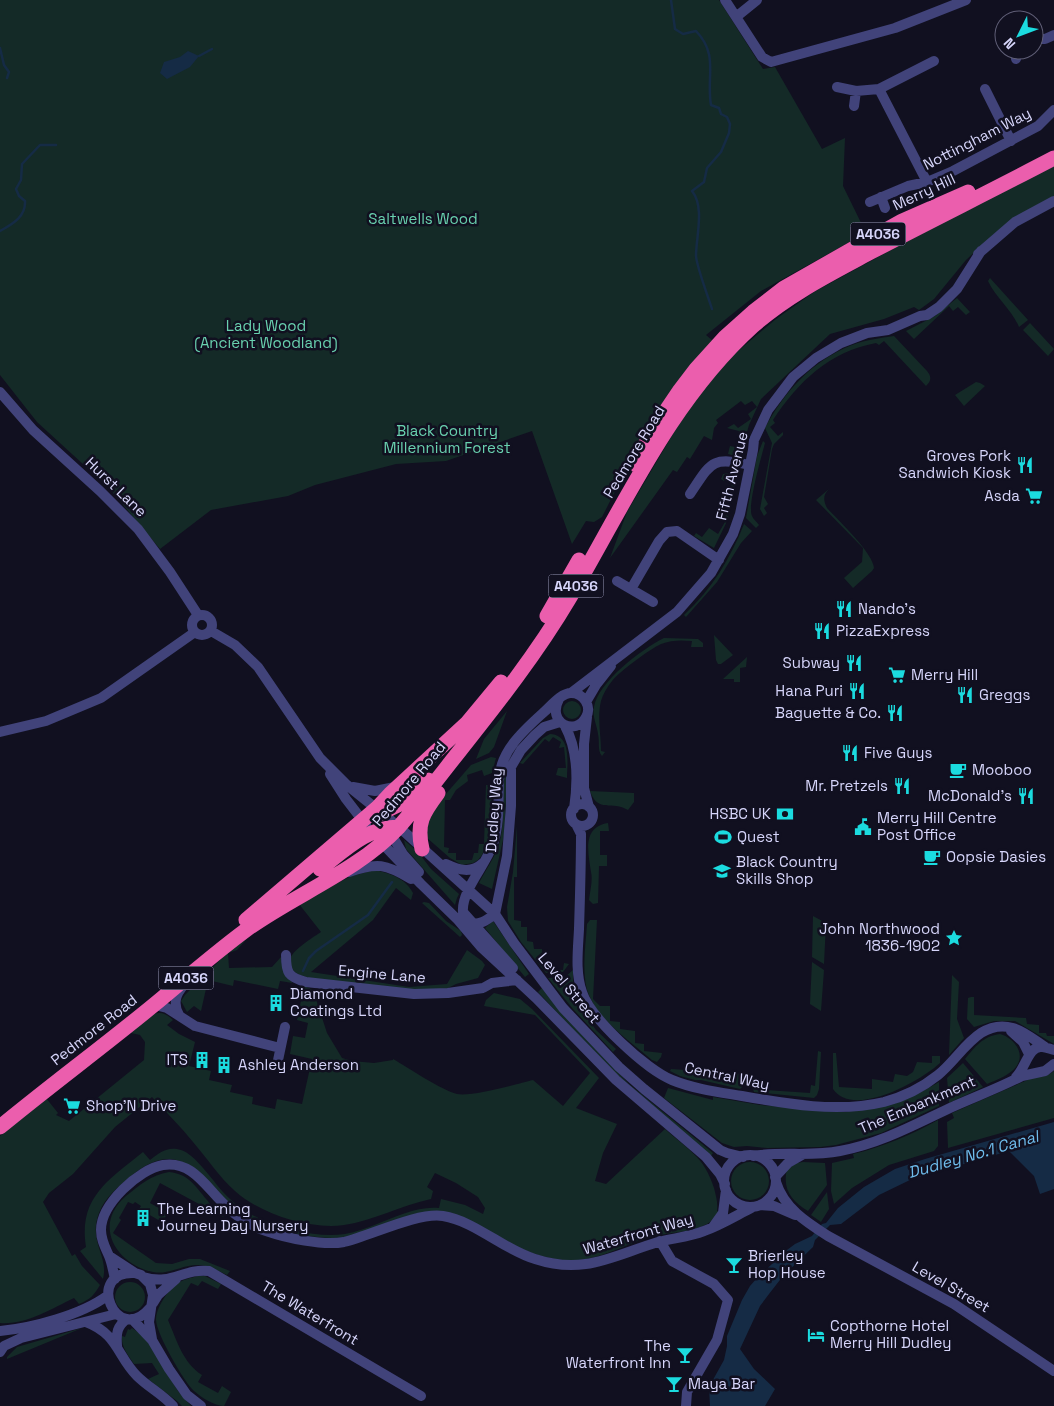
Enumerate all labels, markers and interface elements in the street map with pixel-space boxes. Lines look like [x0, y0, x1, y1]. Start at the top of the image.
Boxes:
north arrow [994, 10, 1044, 60]
text: N [1000, 34, 1019, 53]
street label: Nottingham Way [920, 103, 1034, 174]
street label: Merry Hill [889, 169, 958, 214]
park label: Saltwells Wood [368, 209, 478, 228]
road number: A4036 [850, 222, 906, 245]
park label: Lady Wood (Ancient Woodland) [194, 316, 338, 353]
street label: Pedmore Road [599, 402, 669, 501]
park label: Black Country Millennium Forest [383, 421, 511, 457]
street label: Fifth Avenue [711, 429, 752, 522]
place label: Groves Pork Sandwich Kiosk [899, 446, 1011, 482]
street label: Hurst Lane [82, 453, 151, 521]
restaurant icon: Groves Pork Sandwich Kiosk [1015, 455, 1035, 475]
place label: Asda [984, 486, 1020, 505]
supermarket icon: Asda [1024, 486, 1044, 506]
road number: A4036 [548, 574, 604, 598]
restaurant icon: Nando's [834, 599, 854, 619]
place label: Nando's [858, 599, 916, 618]
restaurant icon: PizzaExpress [812, 621, 832, 641]
place label: PizzaExpress [836, 621, 930, 640]
place label: Subway [783, 653, 840, 672]
restaurant icon: Subway [844, 653, 864, 673]
supermarket icon: Merry Hill [887, 665, 907, 685]
place label: Merry Hill [911, 665, 978, 684]
place label: Hana Puri [775, 681, 843, 700]
restaurant icon: Hana Puri [847, 681, 867, 701]
restaurant icon: Greggs [955, 685, 975, 705]
place label: Greggs [979, 685, 1030, 704]
place label: Baguette & Co. [775, 703, 881, 722]
restaurant icon: Baguette & Co. [885, 703, 905, 723]
street label: Pedmore Road [368, 738, 449, 830]
restaurant icon: Five Guys [840, 743, 860, 763]
place label: Five Guys [864, 743, 933, 762]
cafe icon: Mooboo [948, 760, 968, 780]
place label: Mooboo [972, 760, 1032, 779]
street label: Dudley Way [481, 767, 506, 853]
place label: Mr. Pretzels [805, 776, 888, 795]
restaurant icon: Mr. Pretzels [892, 776, 912, 796]
place label: McDonald's [928, 786, 1012, 805]
restaurant icon: McDonald's [1016, 786, 1036, 806]
place label: HSBC UK [709, 804, 771, 823]
bank icon: HSBC UK [775, 804, 795, 824]
place label: Merry Hill Centre Post Office [877, 808, 997, 844]
public building icon: Merry Hill Centre Post Office [853, 817, 873, 837]
sports icon: Quest [713, 827, 733, 847]
place label: Quest [737, 827, 780, 846]
cafe icon: Oopsie Dasies [922, 847, 942, 867]
place label: Oopsie Dasies [946, 847, 1046, 866]
place label: Black Country Skills Shop [736, 852, 838, 888]
school or university icon: Black Country Skills Shop [712, 861, 732, 881]
place label: John Northwood 1836-1902 [819, 919, 940, 955]
place icon: John Northwood 1836-1902 [944, 928, 964, 948]
street label: Level Street [534, 948, 605, 1027]
street label: Engine Lane [337, 960, 427, 987]
road number: A4036 [158, 966, 214, 990]
place label: Diamond Coatings Ltd [290, 984, 382, 1020]
street label: Pedmore Road [47, 990, 141, 1069]
building icon: Diamond Coatings Ltd [266, 993, 286, 1013]
place label: ITS [167, 1050, 188, 1069]
building icon: ITS [192, 1050, 212, 1070]
building icon: Ashley Anderson [214, 1055, 234, 1075]
place label: Ashley Anderson [238, 1055, 359, 1074]
street label: Central Way [683, 1057, 771, 1094]
street label: The Embankment [855, 1071, 978, 1138]
supermarket icon: Shop'N Drive [62, 1096, 82, 1116]
place label: Shop'N Drive [86, 1096, 176, 1115]
water label: Dudley No.1 Canal [905, 1125, 1043, 1183]
place label: The Learning Journey Day Nursery [157, 1199, 308, 1235]
building icon: The Learning Journey Day Nursery [133, 1208, 153, 1228]
street label: Waterfront Way [581, 1209, 695, 1258]
place label: Brierley Hop House [748, 1246, 826, 1282]
bar icon: Brierley Hop House [724, 1255, 744, 1275]
street label: Level Street [909, 1257, 994, 1317]
street label: The Waterfront [258, 1276, 362, 1349]
place label: Copthorne Hotel Merry Hill Dudley [830, 1316, 951, 1352]
hotel icon: Copthorne Hotel Merry Hill Dudley [806, 1325, 826, 1345]
place label: The Waterfront Inn [566, 1336, 671, 1372]
bar icon: The Waterfront Inn [675, 1345, 695, 1365]
bar icon: Maya Bar [664, 1374, 684, 1394]
place label: Maya Bar [688, 1374, 756, 1393]

